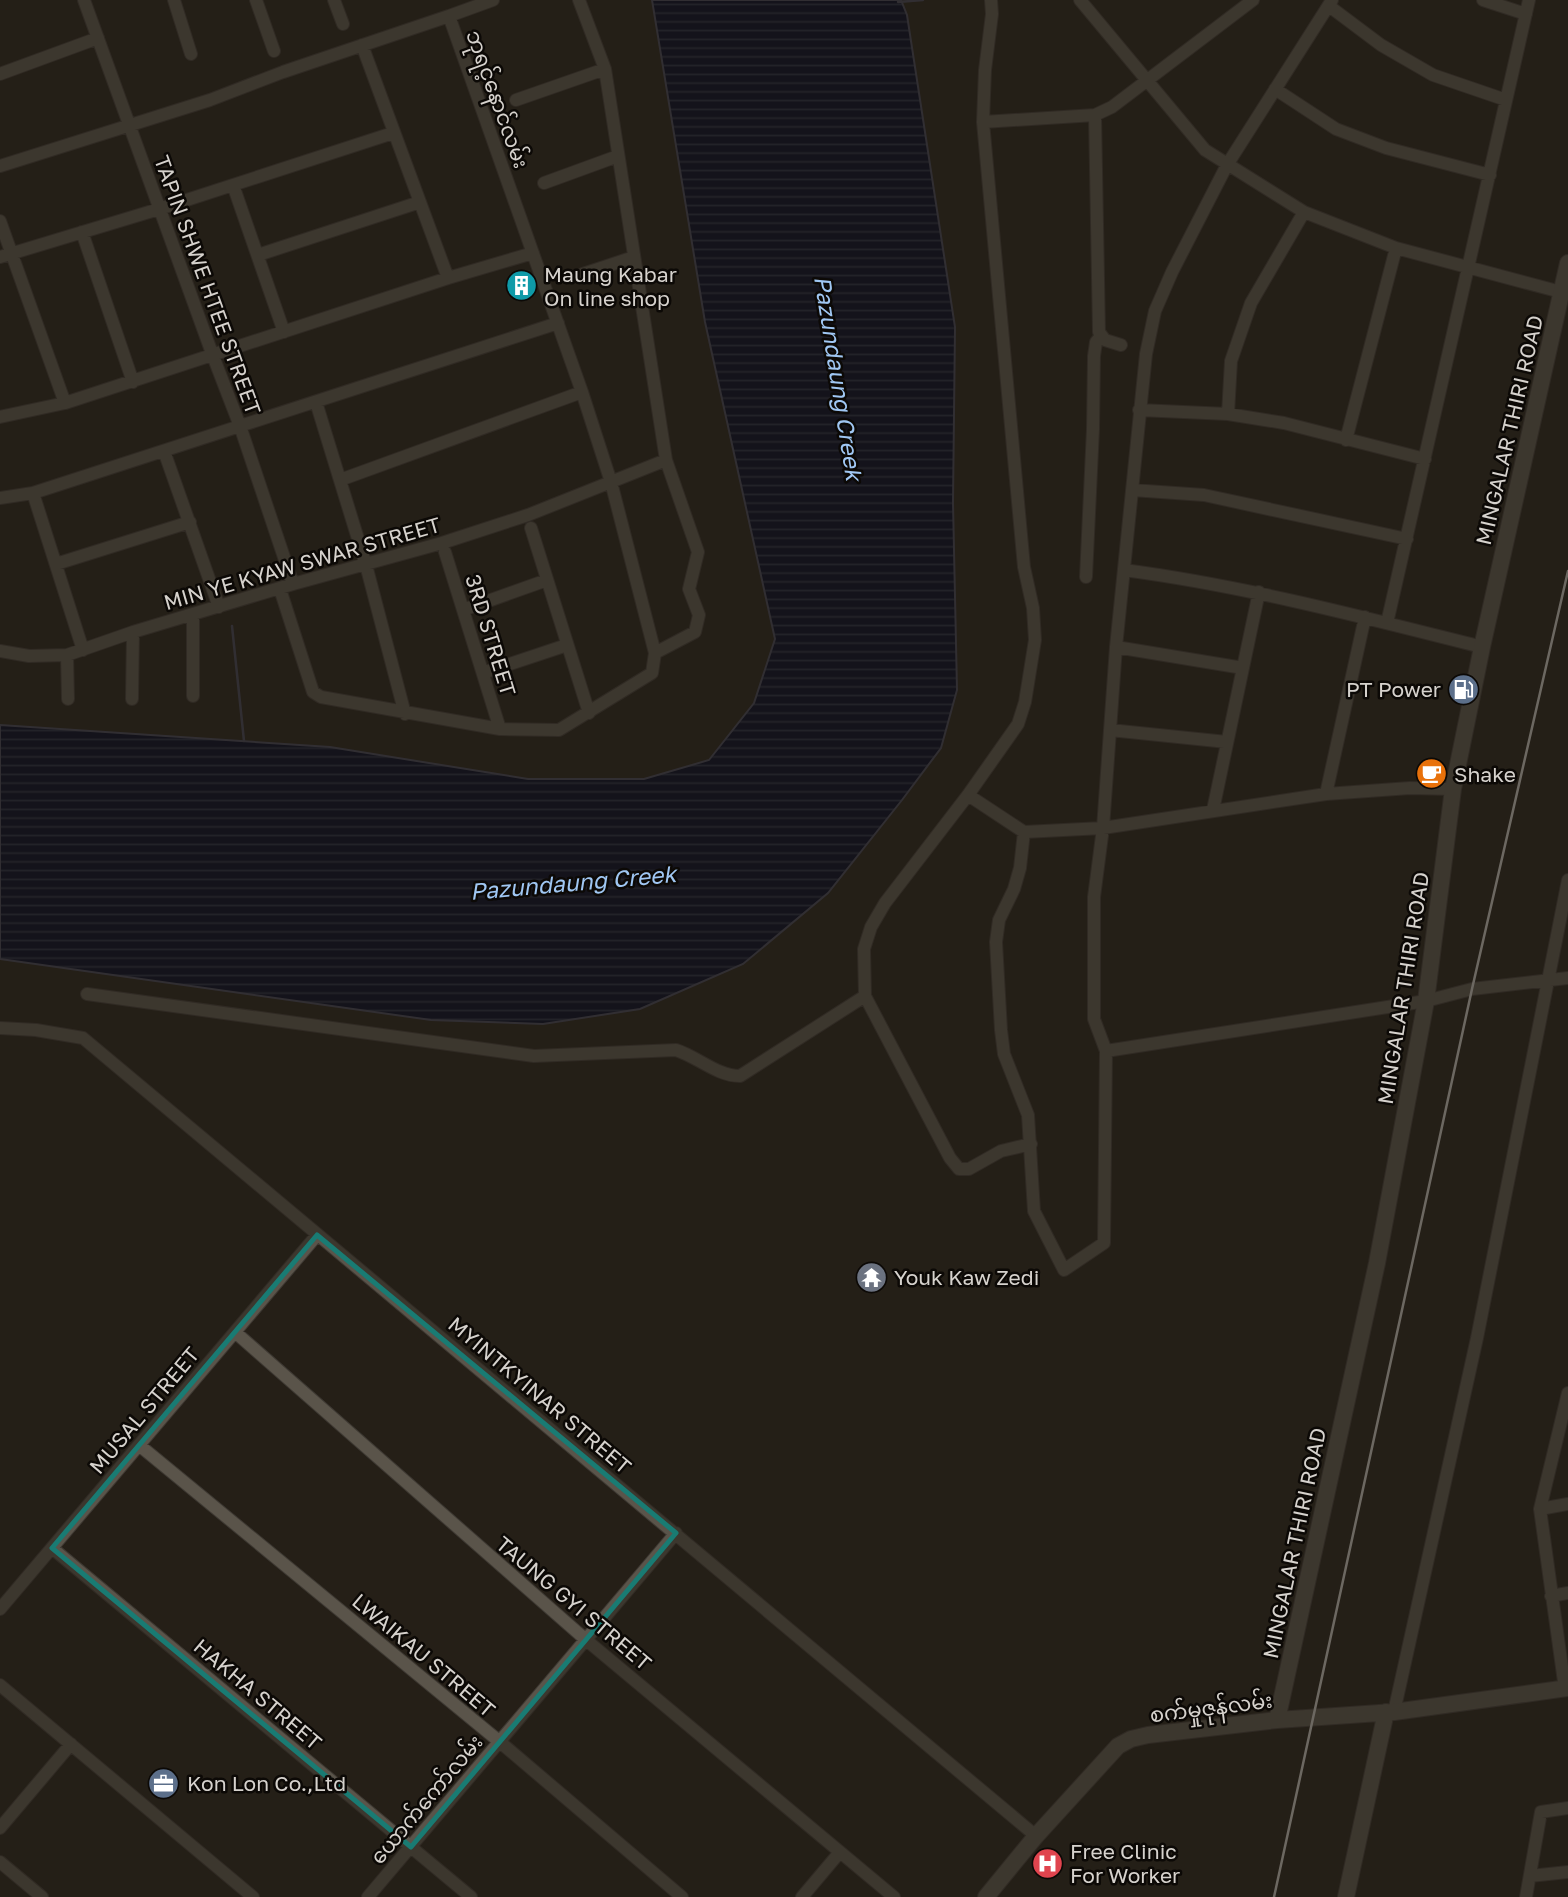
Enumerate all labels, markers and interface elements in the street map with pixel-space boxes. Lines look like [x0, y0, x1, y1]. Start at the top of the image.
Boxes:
street label: ဘုရင့်နောင်လမ်း [456, 26, 537, 173]
street label: TAPIN SHWE HTEE STREET [149, 152, 267, 418]
place label: Maung Kabar On line shop [544, 261, 677, 311]
building icon: Maung Kabar On line shop [504, 269, 538, 303]
water label: Pazundaung Creek [809, 274, 869, 484]
street label: MINGALAR THIRI ROAD [1470, 313, 1548, 547]
street label: MIN YE KYAW SWAR STREET [161, 511, 443, 615]
street label: 3RD STREET [460, 571, 522, 699]
fuel station icon: PT Power [1447, 672, 1481, 706]
place label: PT Power [1346, 676, 1441, 702]
cafe icon: Shake [1414, 757, 1448, 791]
place label: Shake [1454, 761, 1516, 787]
water label: Pazundaung Creek [469, 859, 679, 905]
street label: MINGALAR THIRI ROAD [1372, 870, 1434, 1106]
temple icon: Youk Kaw Zedi [854, 1260, 888, 1294]
place label: Youk Kaw Zedi [894, 1264, 1039, 1290]
street label: MYINTKYINAR STREET [443, 1311, 637, 1479]
street label: MUSAL STREET [83, 1341, 205, 1479]
street label: MINGALAR THIRI ROAD [1257, 1425, 1331, 1661]
street label: TAUNG GYI STREET [491, 1530, 657, 1676]
street label: LWAIKAU STREET [347, 1588, 501, 1722]
street label: HAKHA STREET [189, 1633, 327, 1755]
street label: စက်မှုဇုန်လမ်း [1148, 1685, 1274, 1732]
street label: ယောက်ကော်လမ်း [363, 1728, 488, 1869]
office icon: Kon Lon Co.,Ltd [147, 1766, 181, 1800]
place label: Kon Lon Co.,Ltd [187, 1770, 346, 1796]
place label: Free Clinic For Worker [1070, 1838, 1180, 1888]
hospital icon: Free Clinic For Worker [1030, 1846, 1064, 1880]

